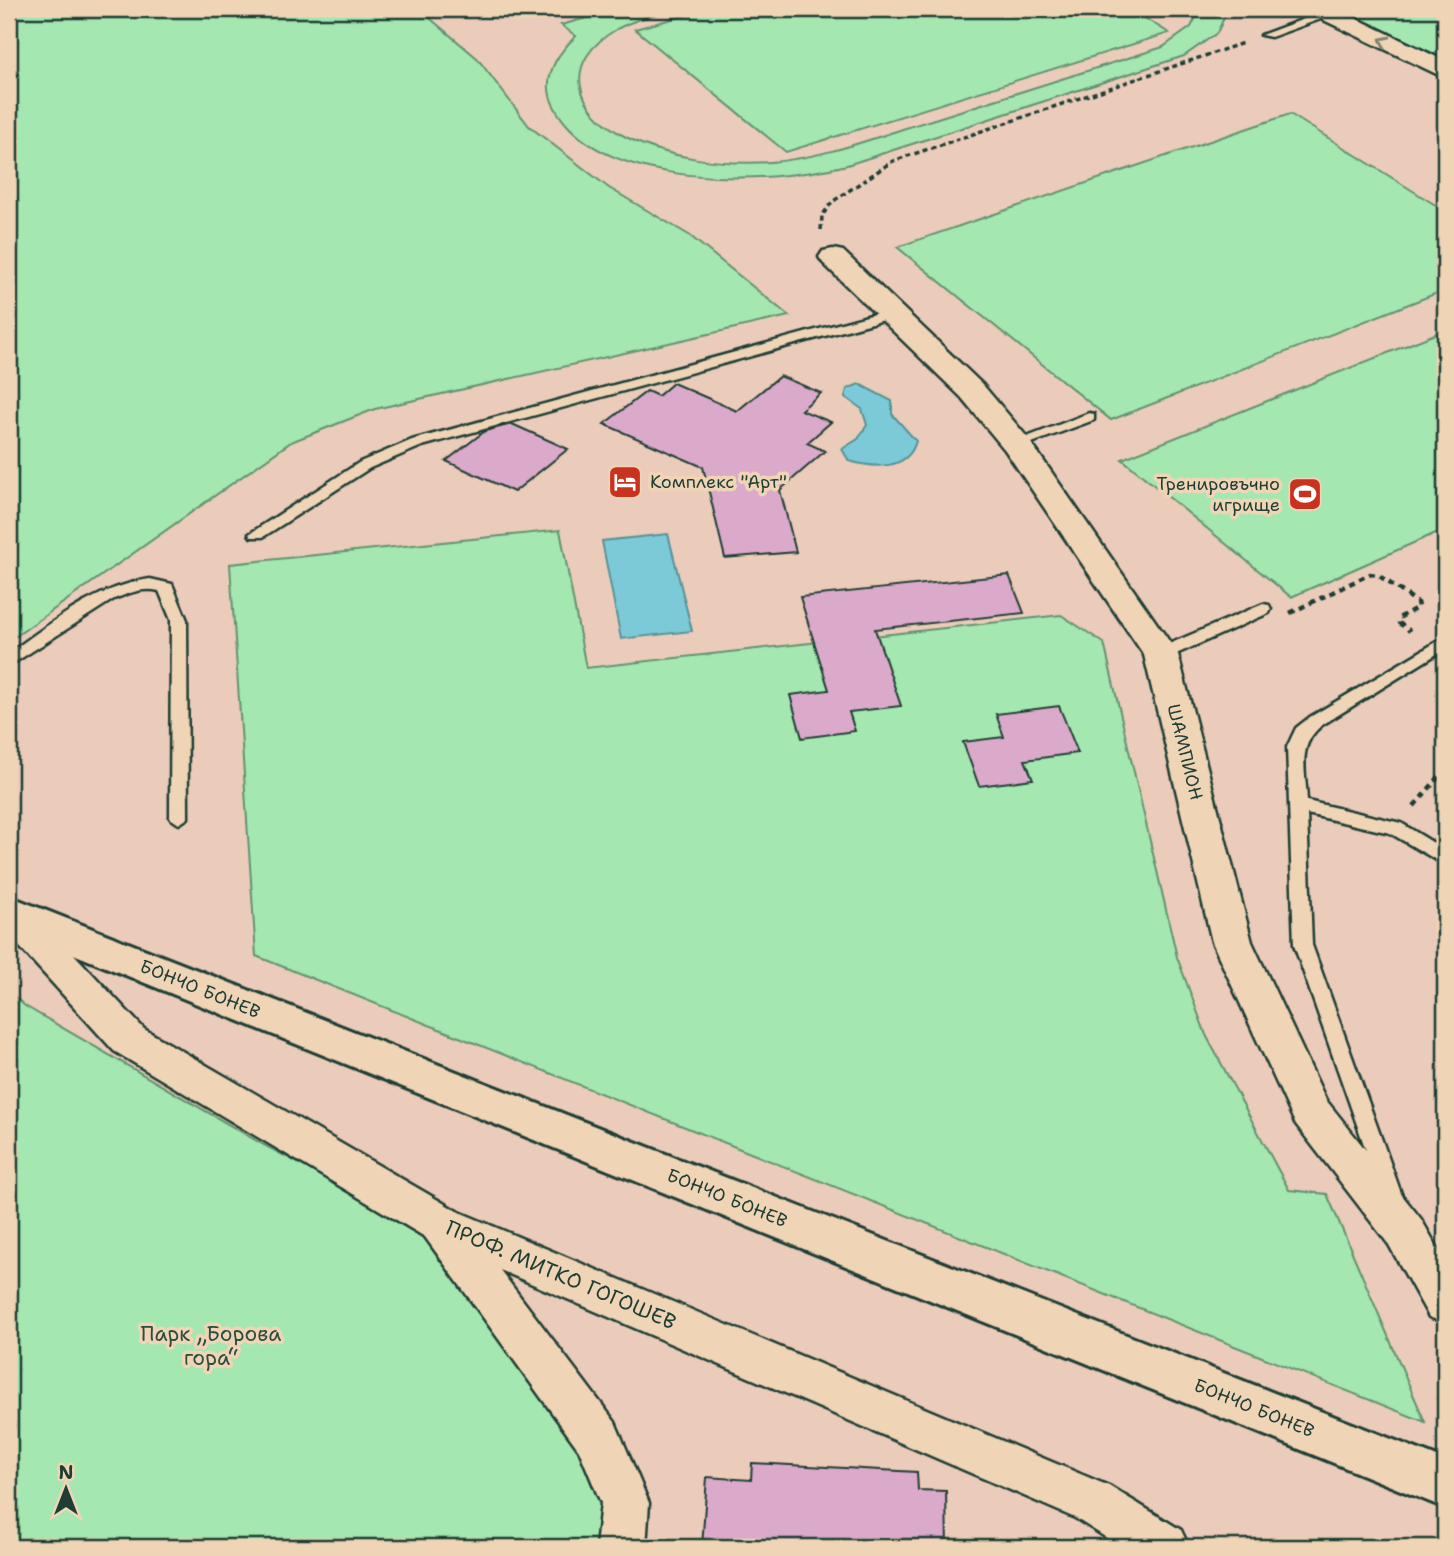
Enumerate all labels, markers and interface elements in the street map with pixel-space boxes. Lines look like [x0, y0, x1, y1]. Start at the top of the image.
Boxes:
one-way arrow [1379, 36, 1391, 50]
hotel icon: Комплекс "Арт" [606, 463, 644, 501]
place label: Комплекс "Арт" [650, 470, 787, 494]
place label: Тренировъчно игрище [1156, 472, 1280, 517]
sports icon: Тренировъчно игрище [1286, 475, 1324, 513]
street label: ШАМПИОН [1161, 701, 1209, 803]
street label: БОНЧО БОНЕВ [136, 954, 264, 1024]
street label: БОНЧО БОНЕВ [663, 1163, 791, 1233]
street label: ПРОФ. МИТКО ГОГОШЕВ [442, 1214, 680, 1336]
park label: Парк „Борова гора“ [141, 1320, 281, 1372]
street label: БОНЧО БОНЕВ [1190, 1373, 1318, 1443]
north arrow [32, 1454, 102, 1524]
text: N [58, 1460, 74, 1485]

